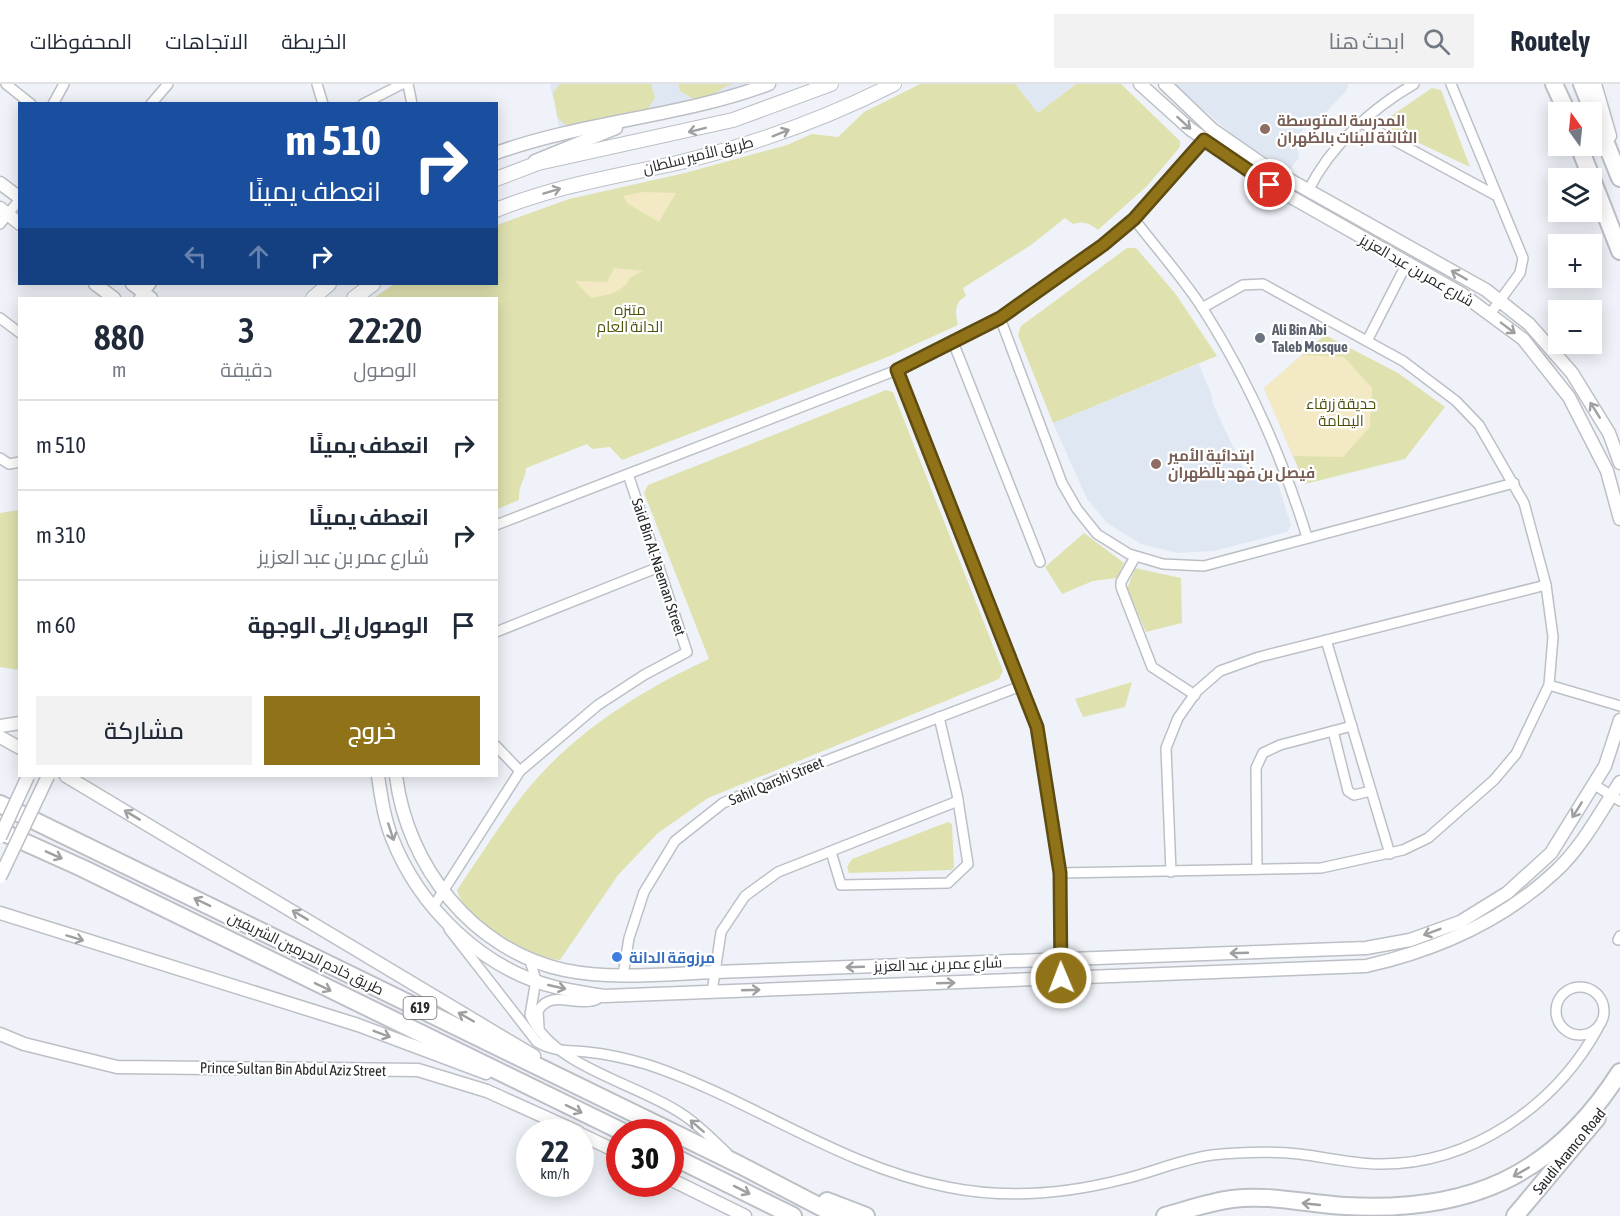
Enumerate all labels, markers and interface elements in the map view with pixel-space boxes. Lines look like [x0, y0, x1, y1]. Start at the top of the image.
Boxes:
search box [1054, 14, 1474, 68]
icon: search [1420, 25, 1453, 58]
text: Routely [1510, 25, 1590, 57]
text: ابحث هنا [1329, 28, 1405, 54]
text: المحفوظات [30, 29, 132, 53]
text: الاتجاهات [165, 29, 248, 53]
text: الخريطة [281, 29, 347, 53]
north arrow [1548, 102, 1602, 156]
map controls [1548, 102, 1602, 354]
place label: المدرسة المتوسطة الثالثة للبنات بالظهران [1277, 112, 1418, 147]
text: 510 m [286, 116, 381, 164]
one-way arrow [1176, 116, 1191, 130]
marker: المدرسة المتوسطة الثالثة للبنات بالظهران [1258, 122, 1272, 136]
one-way arrow [687, 124, 706, 136]
icon: right [402, 126, 480, 204]
one-way arrow [771, 127, 790, 138]
street label: طريق الأمير سلطان [641, 133, 755, 179]
pin [1244, 159, 1295, 210]
icon: arrive [1253, 168, 1286, 201]
button: layers [1548, 168, 1602, 222]
text: انعطف يمينًا [248, 176, 381, 207]
one-way arrow [542, 185, 561, 196]
street label: شارع عمر بن عبد العزيز [1355, 230, 1477, 312]
button: + [1548, 234, 1602, 288]
icon: left [179, 240, 212, 273]
icon: ahead [242, 240, 275, 273]
icon: right [305, 240, 338, 273]
one-way arrow [1451, 268, 1468, 280]
button: − [1548, 300, 1602, 354]
park label: متنزه الدانة العام [597, 301, 663, 337]
text: 3 [238, 309, 255, 351]
text: 22:20 [348, 309, 422, 351]
text: 880 [94, 316, 145, 358]
place label: Ali Bin Abi Taleb Mosque [1271, 321, 1348, 355]
one-way arrow [1499, 321, 1515, 334]
marker: Ali Bin Abi Taleb Mosque [1253, 331, 1267, 345]
text: m [112, 358, 126, 381]
text: دقيقة [220, 358, 272, 381]
text: الوصول [353, 358, 417, 381]
park label: حديقة زرقاء اليمامة [1306, 395, 1376, 429]
one-way arrow [1589, 402, 1601, 419]
icon: right [447, 429, 480, 462]
text: 510 m [36, 432, 86, 458]
text: انعطف يمينًا [309, 432, 429, 458]
place label: ابتدائية الأمير فيصل بن فهد بالظهران [1167, 447, 1315, 482]
marker: ابتدائية الأمير فيصل بن فهد بالظهران [1149, 457, 1163, 471]
street label: Said Bin Al-Naeman Street [629, 496, 689, 638]
text: انعطف يمينًا [309, 504, 429, 530]
icon: right [447, 519, 480, 552]
text: 310 m [36, 522, 86, 548]
text: شارع عمر بن عبد العزيز [258, 545, 429, 568]
icon: arrive [447, 609, 480, 642]
text: 60 m [36, 612, 76, 638]
text: الوصول إلى الوجهة [248, 612, 429, 638]
button: مشاركة [36, 696, 252, 765]
button: خروج [264, 696, 480, 765]
street label: Sahil Qarshi Street [726, 753, 826, 809]
one-way arrow [1571, 801, 1583, 818]
one-way arrow [124, 809, 141, 821]
one-way arrow [386, 822, 397, 841]
one-way arrow [44, 850, 62, 861]
one-way arrow [193, 895, 211, 907]
street label: طريق خادم الحرمين الشريفين [225, 908, 387, 1000]
one-way arrow [292, 908, 309, 920]
one-way arrow [1423, 928, 1441, 939]
one-way arrow [66, 933, 85, 944]
position arrow [1029, 946, 1093, 1010]
one-way arrow [1229, 947, 1249, 958]
place label: مرزوقة الدانة [629, 949, 715, 967]
marker: مرزوقة الدانة [610, 950, 624, 964]
street label: شارع عمر بن عبد العزيز [872, 953, 1003, 978]
one-way arrow [846, 961, 866, 973]
one-way arrow [936, 977, 956, 988]
one-way arrow [314, 981, 332, 993]
one-way arrow [547, 982, 566, 993]
one-way arrow [741, 985, 761, 996]
road number: 619 [404, 997, 436, 1019]
one-way arrow [458, 1011, 475, 1023]
one-way arrow [372, 1029, 391, 1040]
street label: Prince Sultan Bin Abdul Aziz Street [200, 1059, 386, 1079]
one-way arrow [564, 1103, 582, 1115]
street label: Saudi Aramco Road [1529, 1105, 1609, 1197]
speed limit sign: 30 [606, 1119, 684, 1197]
one-way arrow [690, 1119, 705, 1133]
text: 22 [541, 1134, 569, 1168]
text: km/h [540, 1165, 570, 1182]
one-way arrow [1513, 1167, 1530, 1179]
one-way arrow [732, 1185, 750, 1197]
one-way arrow [1302, 1198, 1321, 1209]

